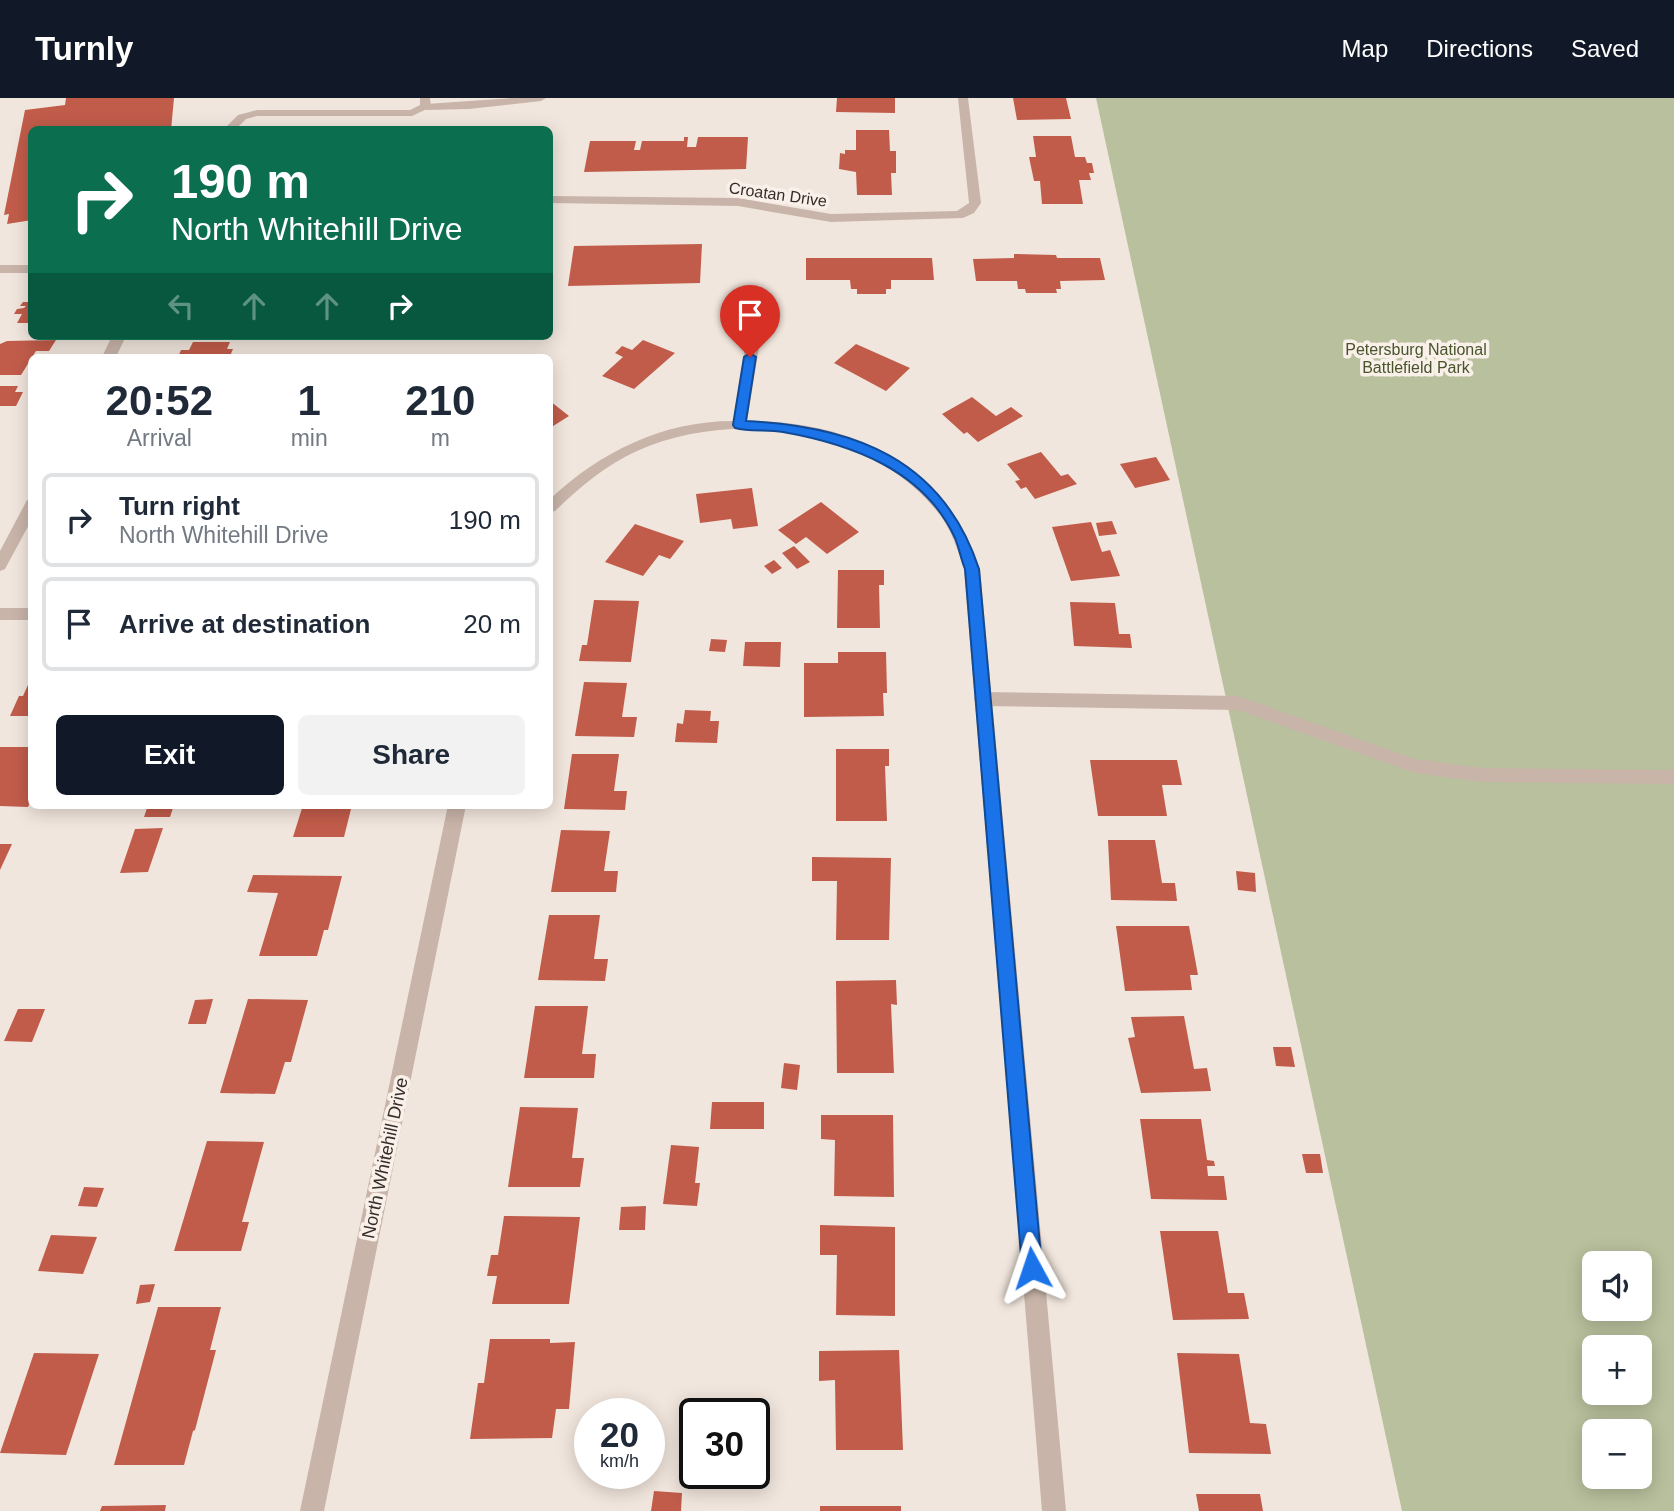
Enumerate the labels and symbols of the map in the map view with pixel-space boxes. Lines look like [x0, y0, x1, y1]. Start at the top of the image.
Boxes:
street label: Croatan Drive [728, 179, 828, 210]
pin [720, 285, 780, 357]
park label: Petersburg National Battlefield Park [1345, 341, 1487, 376]
street label: North Whitehill Drive [358, 1076, 412, 1240]
position arrow [995, 1231, 1069, 1305]
speed limit sign: 30 [679, 1398, 770, 1489]

